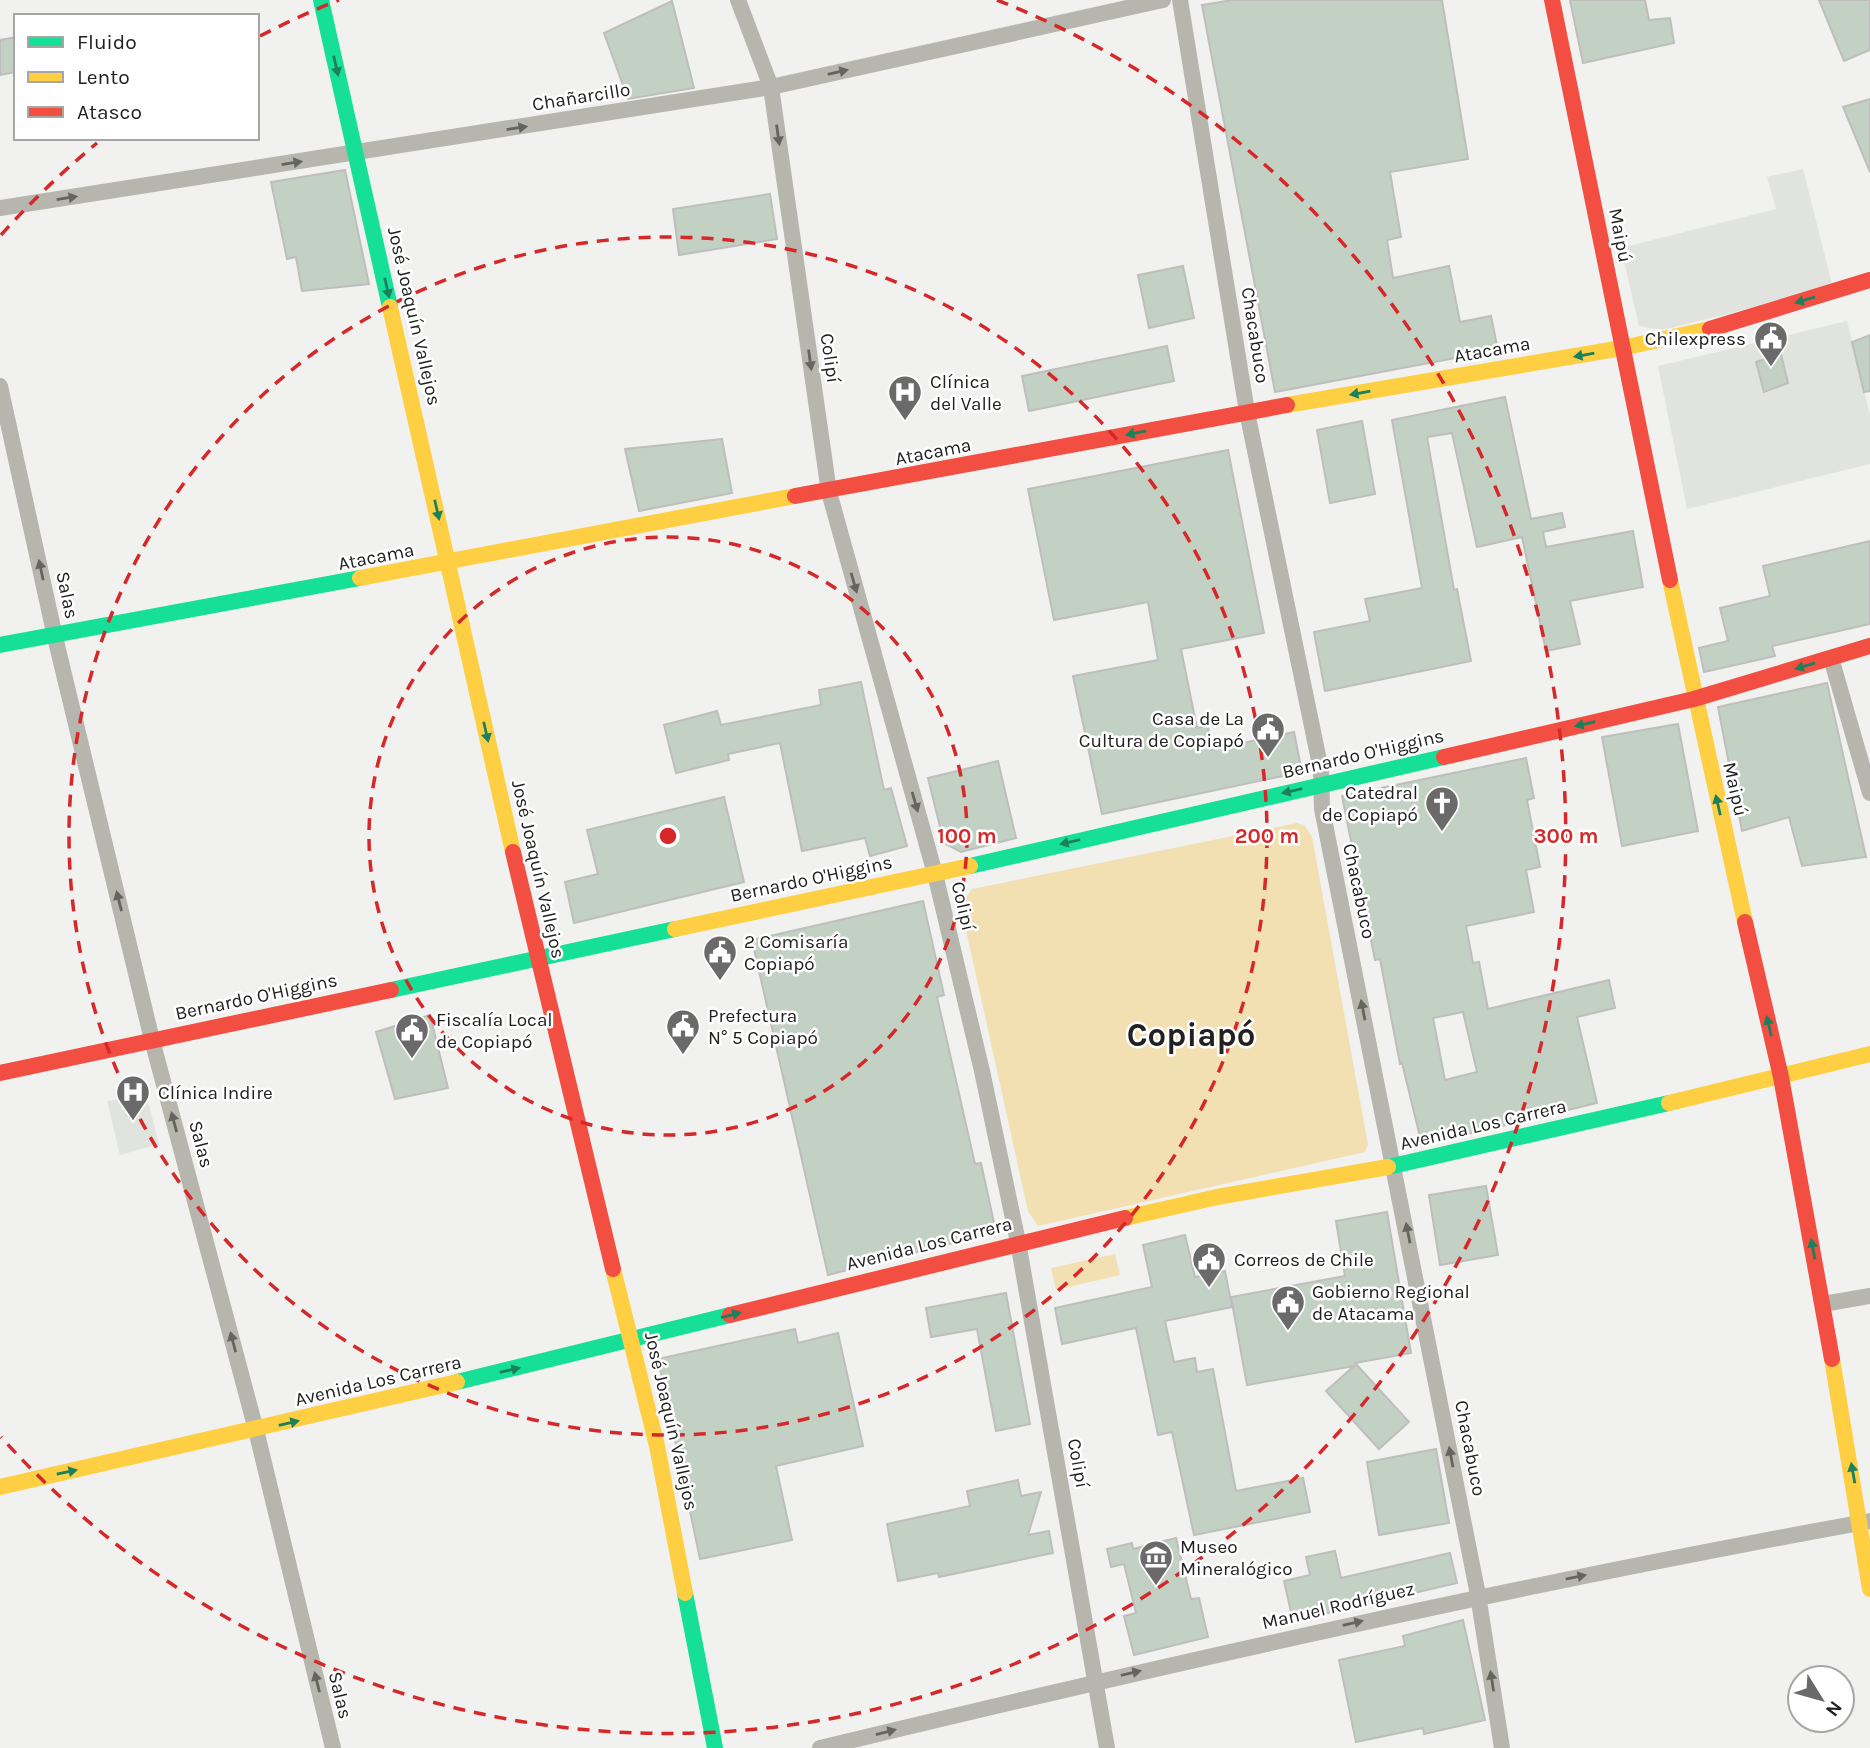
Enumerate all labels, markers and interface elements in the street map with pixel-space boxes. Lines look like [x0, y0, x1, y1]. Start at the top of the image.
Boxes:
legend [14, 14, 259, 140]
text: Fluido [77, 30, 137, 54]
one-way arrow [331, 56, 342, 78]
text: Lento [77, 65, 130, 89]
one-way arrow [827, 67, 849, 78]
street label: Chañarcillo [531, 78, 632, 116]
text: Atasco [77, 100, 142, 124]
one-way arrow [506, 122, 528, 133]
one-way arrow [773, 124, 784, 146]
one-way arrow [281, 157, 303, 168]
one-way arrow [57, 192, 79, 203]
street label: Maipú [1604, 206, 1636, 264]
street label: José Joaquín Vallejos [383, 225, 445, 408]
one-way arrow [382, 277, 393, 299]
street label: Chacabuco [1237, 286, 1273, 385]
one-way arrow [1794, 296, 1815, 306]
public building icon: Chilexpress [1752, 319, 1790, 368]
place label: Chilexpress [1645, 328, 1746, 350]
street label: Colipí [816, 332, 844, 385]
street label: Atacama [1452, 332, 1532, 368]
one-way arrow [805, 349, 816, 371]
one-way arrow [1573, 350, 1595, 361]
place label: Clínica del Valle [930, 371, 1002, 415]
hospital icon: Clínica del Valle [886, 373, 924, 422]
one-way arrow [1349, 388, 1371, 399]
one-way arrow [1125, 428, 1147, 439]
street label: Atacama [893, 434, 973, 470]
one-way arrow [432, 499, 443, 521]
street label: Atacama [336, 539, 416, 575]
one-way arrow [35, 559, 46, 581]
street label: Salas [51, 570, 83, 621]
one-way arrow [849, 572, 860, 594]
one-way arrow [1794, 661, 1815, 671]
place label: Casa de La Cultura de Copiapó [1079, 708, 1244, 752]
public building icon: Casa de La Cultura de Copiapó [1249, 710, 1287, 759]
one-way arrow [1574, 719, 1596, 730]
one-way arrow [481, 721, 492, 743]
street label: Bernardo O'Higgins [1280, 725, 1446, 783]
street label: Maipú [1718, 760, 1752, 818]
street label: José Joaquín Vallejos [507, 778, 569, 961]
place label: Catedral de Copiapó [1322, 782, 1418, 826]
church icon: Catedral de Copiapó [1423, 784, 1461, 833]
one-way arrow [1280, 786, 1302, 797]
one-way arrow [910, 792, 920, 813]
one-way arrow [1712, 794, 1723, 816]
centre of rings [656, 824, 680, 848]
text: 100 m [937, 824, 997, 848]
text: 200 m [1235, 824, 1299, 848]
text: 300 m [1534, 824, 1598, 848]
one-way arrow [1059, 837, 1081, 848]
street label: Chacabuco [1338, 842, 1380, 941]
street label: Bernardo O'Higgins [728, 851, 894, 907]
street label: Colipí [947, 879, 979, 933]
one-way arrow [113, 890, 124, 912]
place label: 2 Comisaría Copiapó [744, 931, 848, 975]
public building icon: 2 Comisaría Copiapó [701, 933, 739, 982]
street label: Bernardo O'Higgins [173, 969, 339, 1025]
one-way arrow [1357, 999, 1368, 1021]
place label: Prefectura N° 5 Copiapó [708, 1005, 818, 1049]
public building icon: Prefectura N° 5 Copiapó [664, 1007, 702, 1056]
place label: Fiscalía Local de Copiapó [436, 1009, 553, 1053]
public building icon: Fiscalía Local de Copiapó [393, 1011, 431, 1060]
one-way arrow [1763, 1015, 1774, 1037]
district label: Copiapó [1127, 1016, 1255, 1054]
hospital icon: Clínica Indire [114, 1073, 152, 1122]
place label: Clínica Indire [158, 1082, 273, 1104]
street label: Avenida Los Carrera [1398, 1095, 1568, 1155]
one-way arrow [169, 1111, 179, 1132]
street label: Salas [184, 1118, 218, 1170]
street label: Avenida Los Carrera [844, 1213, 1014, 1275]
one-way arrow [1402, 1222, 1413, 1244]
one-way arrow [1807, 1238, 1818, 1260]
public building icon: Correos de Chile [1190, 1240, 1228, 1289]
place label: Correos de Chile [1234, 1249, 1374, 1271]
place label: Gobierno Regional de Atacama [1312, 1281, 1470, 1325]
public building icon: Gobierno Regional de Atacama [1269, 1283, 1307, 1332]
one-way arrow [720, 1309, 742, 1320]
street label: José Joaquín Vallejos [640, 1330, 702, 1513]
one-way arrow [227, 1331, 238, 1353]
street label: Avenida Los Carrera [293, 1351, 463, 1411]
one-way arrow [499, 1364, 521, 1375]
street label: Chacabuco [1450, 1399, 1490, 1498]
one-way arrow [278, 1417, 300, 1428]
street label: Colipí [1063, 1437, 1093, 1490]
one-way arrow [1445, 1446, 1456, 1468]
one-way arrow [1847, 1462, 1858, 1484]
one-way arrow [56, 1467, 78, 1478]
place label: Museo Mineralógico [1180, 1536, 1293, 1580]
museum icon: Museo Mineralógico [1137, 1538, 1175, 1587]
one-way arrow [1565, 1571, 1587, 1582]
street label: Manuel Rodríguez [1260, 1578, 1417, 1634]
one-way arrow [1342, 1618, 1364, 1629]
north arrow [1786, 1664, 1856, 1734]
one-way arrow [1120, 1668, 1142, 1679]
street label: Salas [324, 1669, 356, 1721]
one-way arrow [1486, 1670, 1497, 1692]
one-way arrow [311, 1671, 322, 1693]
text: N [1821, 1697, 1847, 1721]
one-way arrow [875, 1726, 897, 1737]

